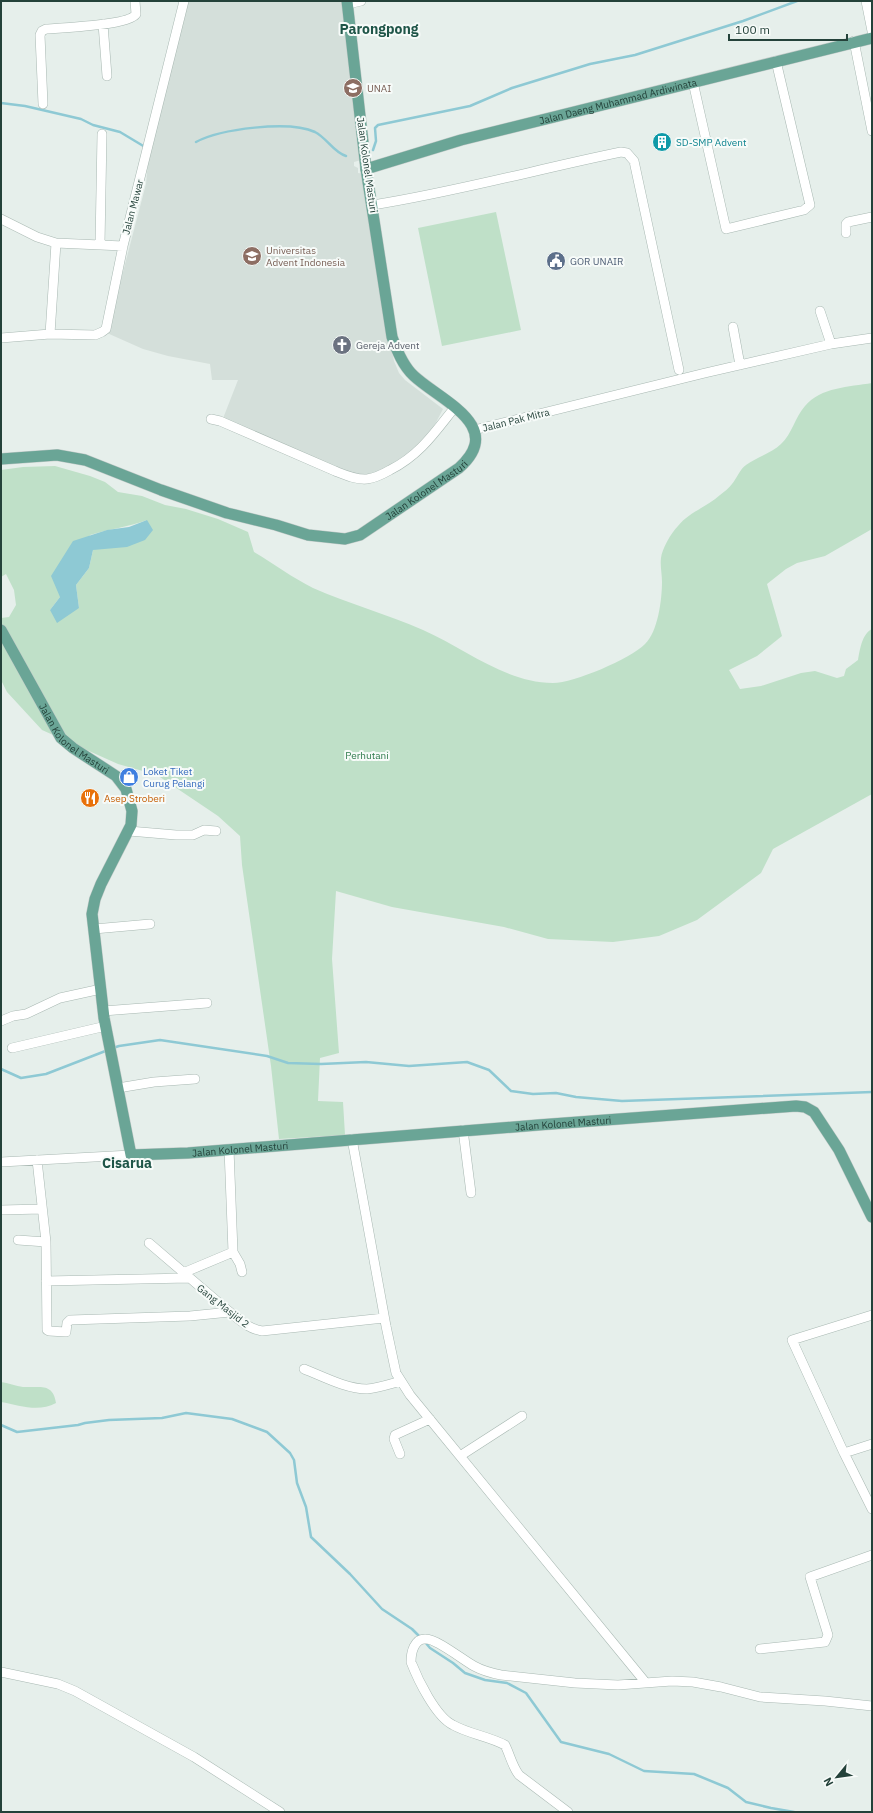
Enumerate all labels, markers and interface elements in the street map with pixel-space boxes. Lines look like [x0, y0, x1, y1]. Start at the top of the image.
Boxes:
scale bar [729, 16, 847, 42]
district label: Parongpong [340, 20, 419, 38]
text: 100 m [735, 22, 770, 37]
street label: Jalan Daeng Muhammad Ardiwinata [538, 75, 699, 127]
school or university icon: UNAI [342, 77, 364, 99]
place label: UNAI [367, 82, 391, 95]
street label: Jalan Kolonel Masturi [354, 116, 380, 214]
building icon: SD-SMP Advent [651, 131, 673, 153]
place label: SD-SMP Advent [676, 136, 747, 149]
street label: Jalan Mawar [119, 178, 147, 236]
place label: Universitas Advent Indonesia [266, 244, 346, 269]
school or university icon: Universitas Advent Indonesia [241, 245, 263, 267]
public building icon: GOR UNAIR [545, 250, 567, 272]
place label: GOR UNAIR [570, 255, 623, 268]
church icon: Gereja Advent [331, 334, 353, 356]
place label: Gereja Advent [356, 339, 420, 352]
street label: Jalan Pak Mitra [481, 405, 551, 435]
street label: Jalan Kolonel Masturi [383, 457, 470, 523]
street label: Jalan Kolonel Masturi [36, 701, 112, 776]
park label: Perhutani [345, 749, 389, 762]
place label: Loket Tiket Curug Pelangi [143, 765, 205, 790]
shop icon: Loket Tiket Curug Pelangi [118, 766, 140, 788]
restaurant icon: Asep Stroberi [79, 787, 101, 809]
place label: Asep Stroberi [104, 792, 165, 805]
street label: Jalan Kolonel Masturi [514, 1113, 612, 1133]
street label: Jalan Kolonel Masturi [191, 1139, 289, 1159]
district label: Cisarua [102, 1154, 152, 1172]
street label: Gang Masjid 2 [194, 1281, 252, 1331]
north arrow [817, 1757, 857, 1797]
text: N [820, 1775, 836, 1789]

